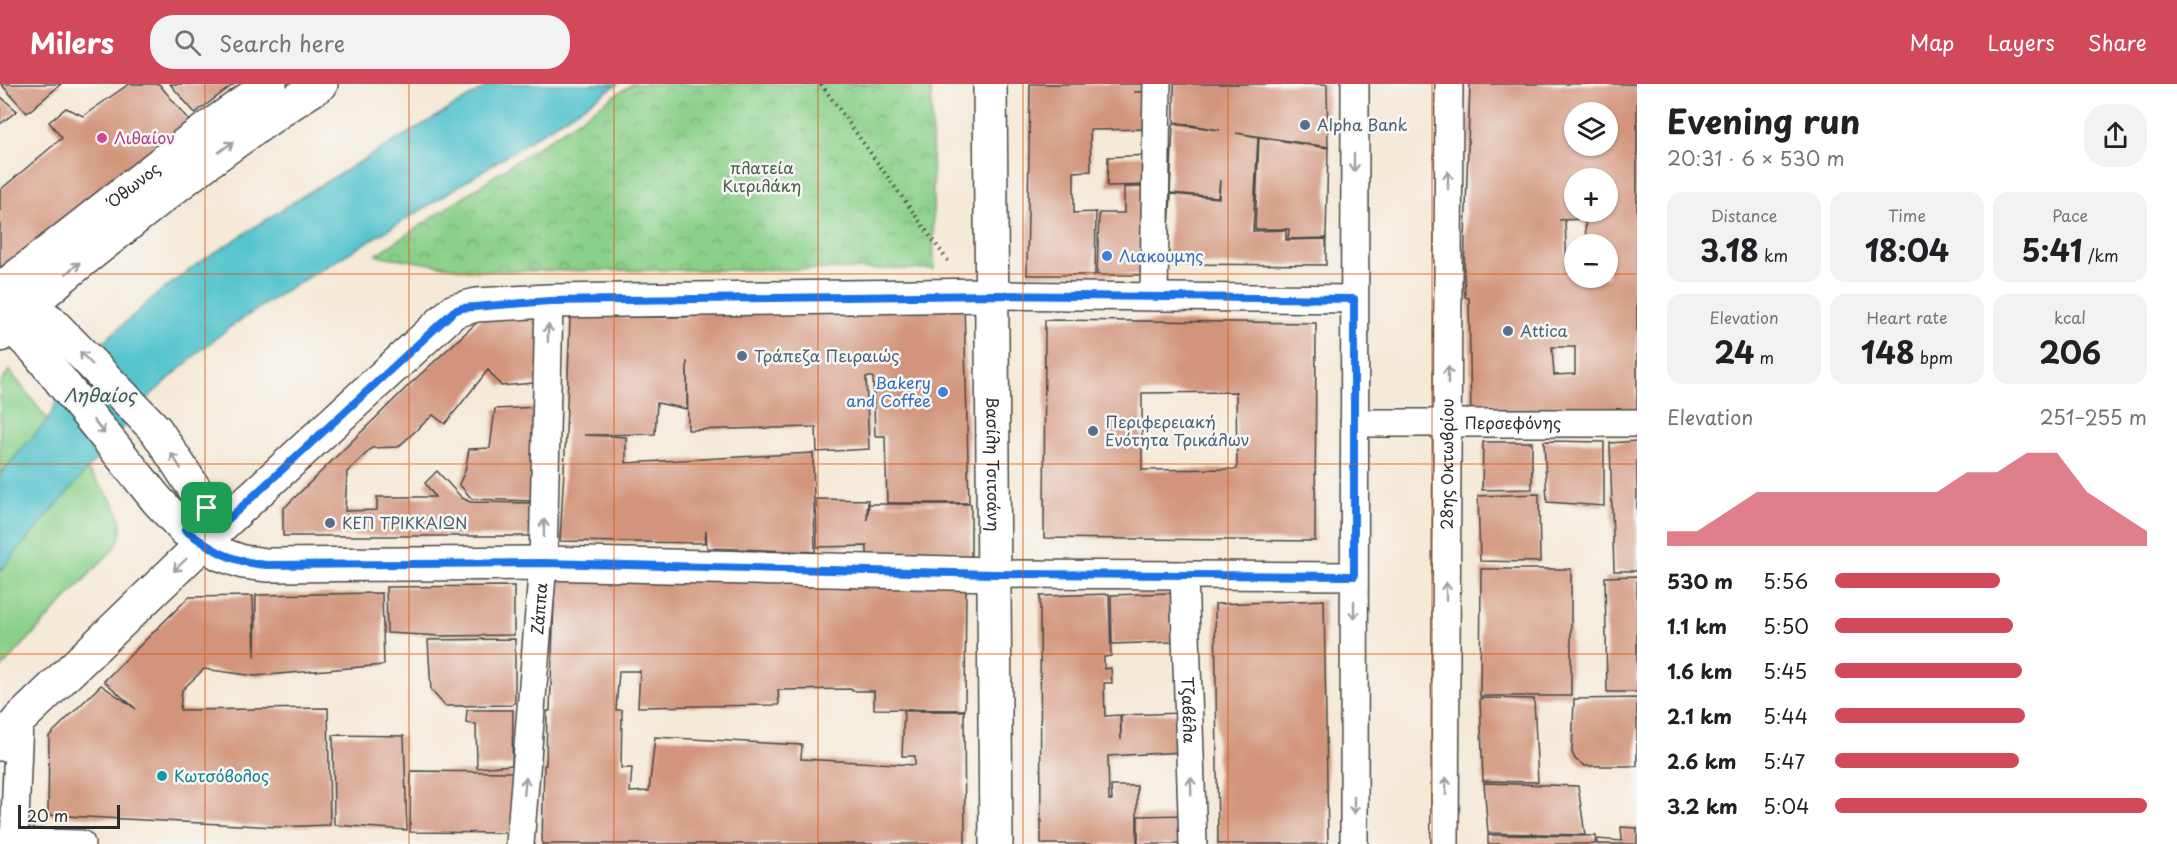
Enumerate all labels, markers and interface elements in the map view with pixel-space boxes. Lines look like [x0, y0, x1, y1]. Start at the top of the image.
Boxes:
search box [150, 15, 570, 69]
text: Milers [30, 21, 114, 64]
icon: search [171, 26, 204, 59]
text: Search here [219, 26, 345, 59]
text: Map [1910, 26, 1954, 58]
text: Layers [1987, 26, 2055, 58]
text: Share [2088, 26, 2147, 58]
text: Evening run [1667, 95, 1860, 145]
map controls [1564, 102, 1618, 288]
button: layers [1564, 102, 1618, 156]
button: share [2084, 104, 2147, 167]
place label: Alpha Bank [1317, 112, 1408, 136]
marker: Alpha Bank [1298, 118, 1312, 132]
place label: Λιθαίον [114, 125, 175, 149]
marker: Λιθαίον [95, 131, 109, 145]
one-way arrow [217, 141, 233, 154]
text: 20:31 · 6 × 530 m [1667, 143, 1845, 173]
one-way arrow [1348, 153, 1360, 173]
park label: πλατεία Κιτριλάκη [723, 155, 801, 197]
street label: Όθωνος [100, 156, 165, 214]
button: + [1564, 168, 1618, 222]
one-way arrow [1443, 170, 1454, 190]
text: Distance [1710, 203, 1778, 227]
text: Time [1888, 203, 1926, 227]
text: Pace [2052, 203, 2088, 227]
text: 3.18 [1700, 227, 1759, 272]
text: 18:04 [1865, 227, 1949, 272]
text: 5:41 [2021, 227, 2083, 272]
button: − [1564, 234, 1618, 288]
place label: Λιακουμης [1119, 243, 1204, 267]
text: km [1759, 243, 1788, 267]
text: /km [2083, 243, 2119, 267]
marker: Λιακουμης [1100, 249, 1114, 263]
one-way arrow [65, 262, 81, 275]
text: Elevation [1709, 305, 1779, 329]
text: Heart rate [1867, 305, 1947, 329]
text: kcal [2054, 305, 2086, 329]
place label: Attica [1520, 318, 1568, 342]
one-way arrow [543, 324, 554, 344]
marker: Attica [1501, 324, 1515, 338]
text: 24 [1714, 329, 1754, 374]
text: 148 [1861, 329, 1915, 374]
text: 206 [2039, 329, 2101, 374]
place label: Τράπεζα Πειραιώς [754, 343, 900, 367]
text: m [1754, 345, 1774, 369]
text: bpm [1915, 345, 1953, 369]
marker: Τράπεζα Πειραιώς [735, 349, 749, 363]
one-way arrow [78, 350, 93, 365]
one-way arrow [1442, 365, 1453, 385]
place label: Bakery and Coffee [846, 370, 931, 412]
water label: Ληθαίος [64, 381, 138, 408]
marker: Bakery and Coffee [936, 385, 950, 399]
street label: Βασίλη Τσιτσάνη [981, 396, 1007, 532]
street label: 28ης Οκτωβρίου [1434, 398, 1458, 530]
text: Elevation [1667, 402, 1753, 432]
text: 251–255 m [2039, 402, 2147, 432]
place label: Περιφερειακή Ενότητα Τρικάλων [1105, 409, 1250, 451]
street label: Περσεφόνης [1465, 410, 1561, 434]
one-way arrow [92, 419, 105, 435]
marker: Περιφερειακή Ενότητα Τρικάλων [1086, 424, 1100, 438]
one-way arrow [170, 453, 182, 470]
pin [181, 482, 232, 533]
icon: arrive [190, 491, 223, 524]
place label: ΚΕΠ ΤΡΙΚΚΑΙΩΝ [342, 510, 468, 534]
marker: ΚΕΠ ΤΡΙΚΚΑΙΩΝ [323, 516, 337, 530]
one-way arrow [538, 519, 549, 539]
one-way arrow [173, 558, 188, 572]
text: 530 m [1667, 566, 1733, 596]
text: 5:56 [1763, 566, 1808, 596]
street label: Ζάππα [524, 581, 552, 636]
one-way arrow [1441, 581, 1452, 601]
one-way arrow [1348, 600, 1360, 620]
text: 1.1 km [1667, 611, 1727, 641]
text: 5:50 [1763, 611, 1809, 641]
text: 1.6 km [1667, 656, 1732, 686]
text: 5:45 [1763, 656, 1807, 686]
street label: Τζαβέλα [1176, 676, 1203, 744]
text: 2.1 km [1667, 701, 1732, 731]
text: 5:44 [1763, 701, 1808, 731]
text: 2.6 km [1667, 746, 1736, 776]
text: 5:47 [1763, 746, 1805, 776]
place label: Κωτσόβολος [174, 763, 269, 787]
marker: Κωτσόβολος [155, 769, 169, 783]
one-way arrow [520, 776, 531, 796]
one-way arrow [1185, 776, 1197, 796]
one-way arrow [1440, 776, 1452, 796]
text: 3.2 km [1667, 791, 1738, 821]
text: 5:04 [1763, 791, 1809, 821]
one-way arrow [1348, 795, 1360, 815]
scale bar [18, 802, 120, 830]
text: 20 m [27, 803, 68, 827]

